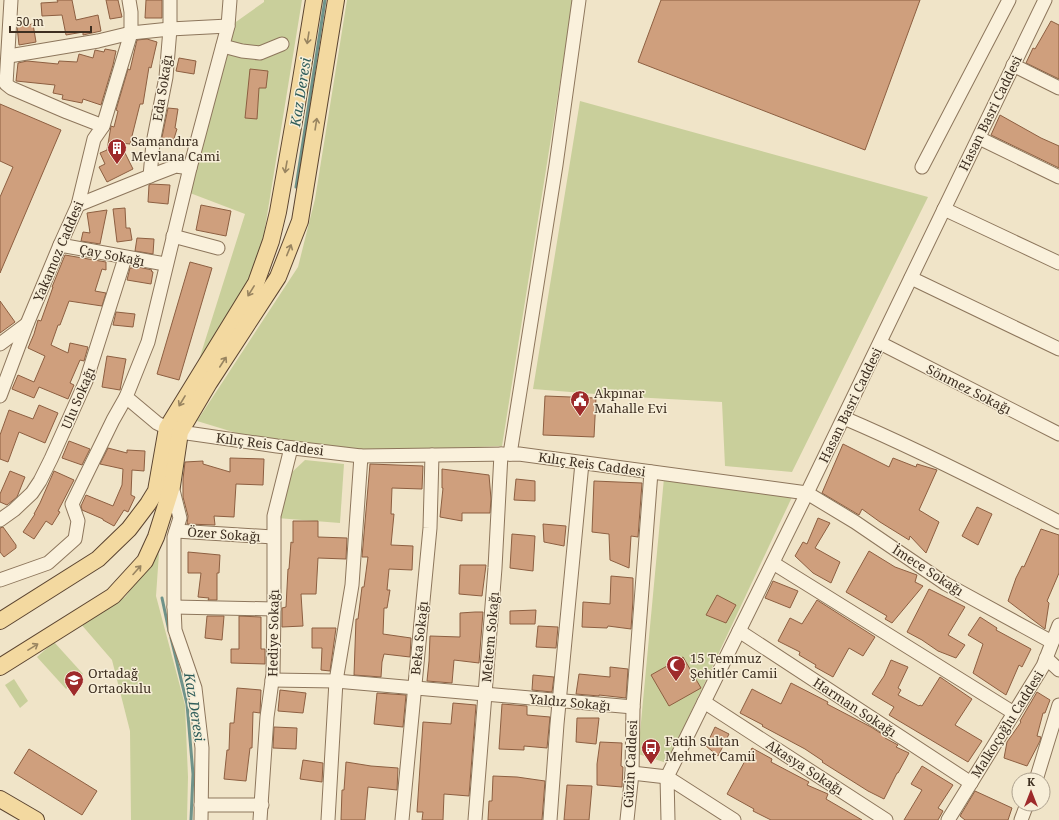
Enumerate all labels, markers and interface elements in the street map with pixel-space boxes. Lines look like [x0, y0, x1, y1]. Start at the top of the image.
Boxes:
scale bar [10, 8, 91, 34]
text: 50 m [16, 13, 44, 30]
one-way arrow [304, 32, 312, 45]
street label: Hasan Basri Caddesi [954, 52, 1026, 174]
street label: Eda Sokağı [148, 53, 176, 123]
water label: Kaz Deresi [285, 55, 315, 129]
one-way arrow [312, 118, 320, 131]
place label: Samandıra Mevlana Cami [131, 132, 220, 165]
building icon: Samandıra Mevlana Cami [106, 137, 128, 165]
one-way arrow [282, 160, 290, 173]
street label: Yakamoz Caddesi [28, 198, 87, 305]
street label: Çay Sokağı [78, 240, 146, 270]
one-way arrow [286, 245, 294, 257]
one-way arrow [247, 285, 255, 296]
street label: Hasan Basri Caddesi [814, 344, 886, 466]
one-way arrow [219, 357, 227, 368]
street label: Sönmez Sokağı [924, 360, 1014, 418]
street label: Ulu Sokağı [57, 364, 99, 432]
place label: Akpınar Mahalle Evi [594, 384, 667, 417]
public building icon: Akpınar Mahalle Evi [569, 389, 591, 417]
one-way arrow [178, 395, 186, 407]
street label: Kılıç Reis Caddesi [215, 428, 325, 460]
street label: Kılıç Reis Caddesi [537, 448, 647, 480]
street label: Özer Sokağı [187, 522, 261, 546]
street label: İmece Sokağı [889, 540, 967, 600]
one-way arrow [132, 565, 142, 575]
street label: Hediye Sokağı [263, 589, 283, 677]
street label: Meltem Sokağı [477, 591, 503, 683]
street label: Beka Sokağı [406, 600, 432, 676]
one-way arrow [27, 642, 39, 650]
place label: 15 Temmuz Şehitler Camii [690, 649, 777, 682]
mosque icon: 15 Temmuz Şehitler Camii [665, 654, 687, 682]
place label: Ortadağ Ortaokulu [88, 664, 151, 697]
street label: Malkoçoğlu Caddesi [967, 667, 1047, 781]
school or university icon: Ortadağ Ortaokulu [63, 669, 85, 697]
water label: Kaz Deresi [180, 670, 210, 744]
street label: Harman Sokağı [810, 673, 900, 741]
street label: Yaldız Sokağı [528, 689, 611, 715]
street label: Güzin Caddesi [619, 719, 641, 809]
place label: Fatih Sultan Mehmet Camii [665, 732, 756, 765]
street label: Akasya Sokağı [763, 735, 847, 799]
bus stop icon: Fatih Sultan Mehmet Camii [640, 737, 662, 765]
north arrow [1011, 772, 1051, 812]
text: K [1027, 774, 1036, 789]

